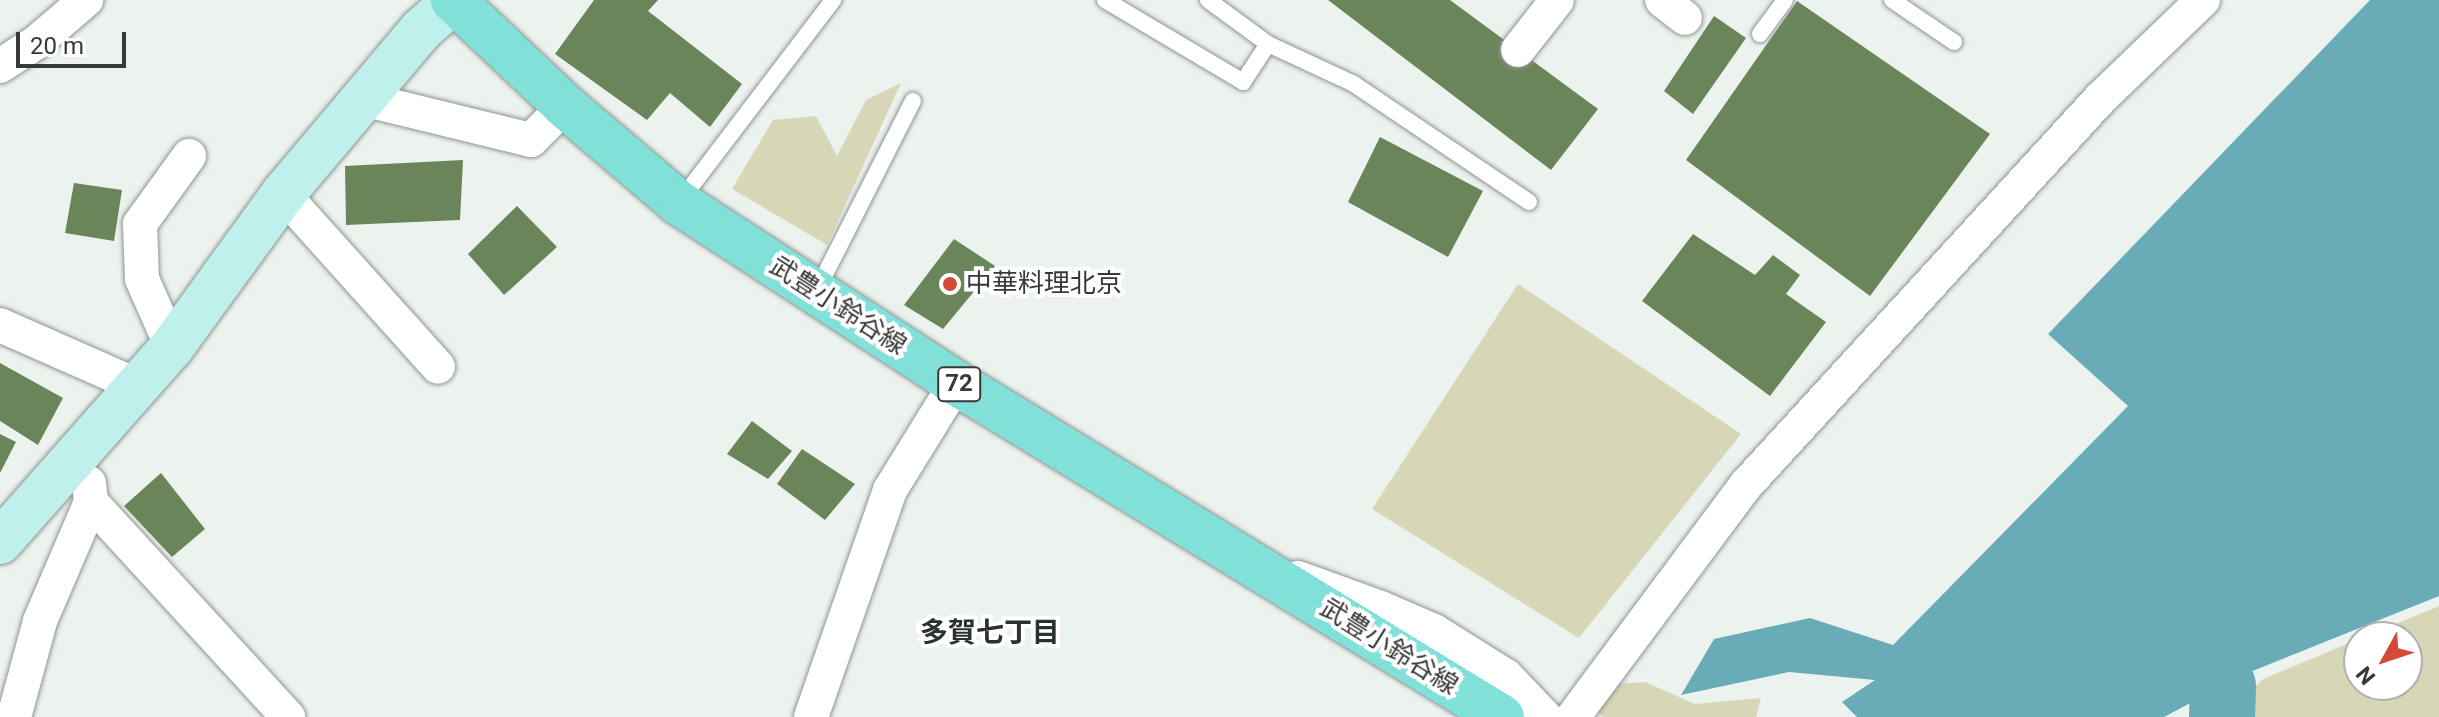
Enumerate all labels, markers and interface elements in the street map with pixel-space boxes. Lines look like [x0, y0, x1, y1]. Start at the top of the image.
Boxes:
scale bar [20, 16, 130, 66]
text: 20 m [30, 32, 84, 60]
street label: 武豊小鈴谷線 [764, 250, 912, 362]
place label: 中華料理北京 [966, 268, 1122, 300]
marker: 中華料理北京 [941, 275, 959, 293]
road number: 72 [937, 364, 981, 404]
street label: 武豊小鈴谷線 [1315, 592, 1463, 702]
district label: 多賀七丁目 [920, 616, 1060, 650]
north arrow [2343, 621, 2423, 701]
text: N [2351, 661, 2380, 689]

